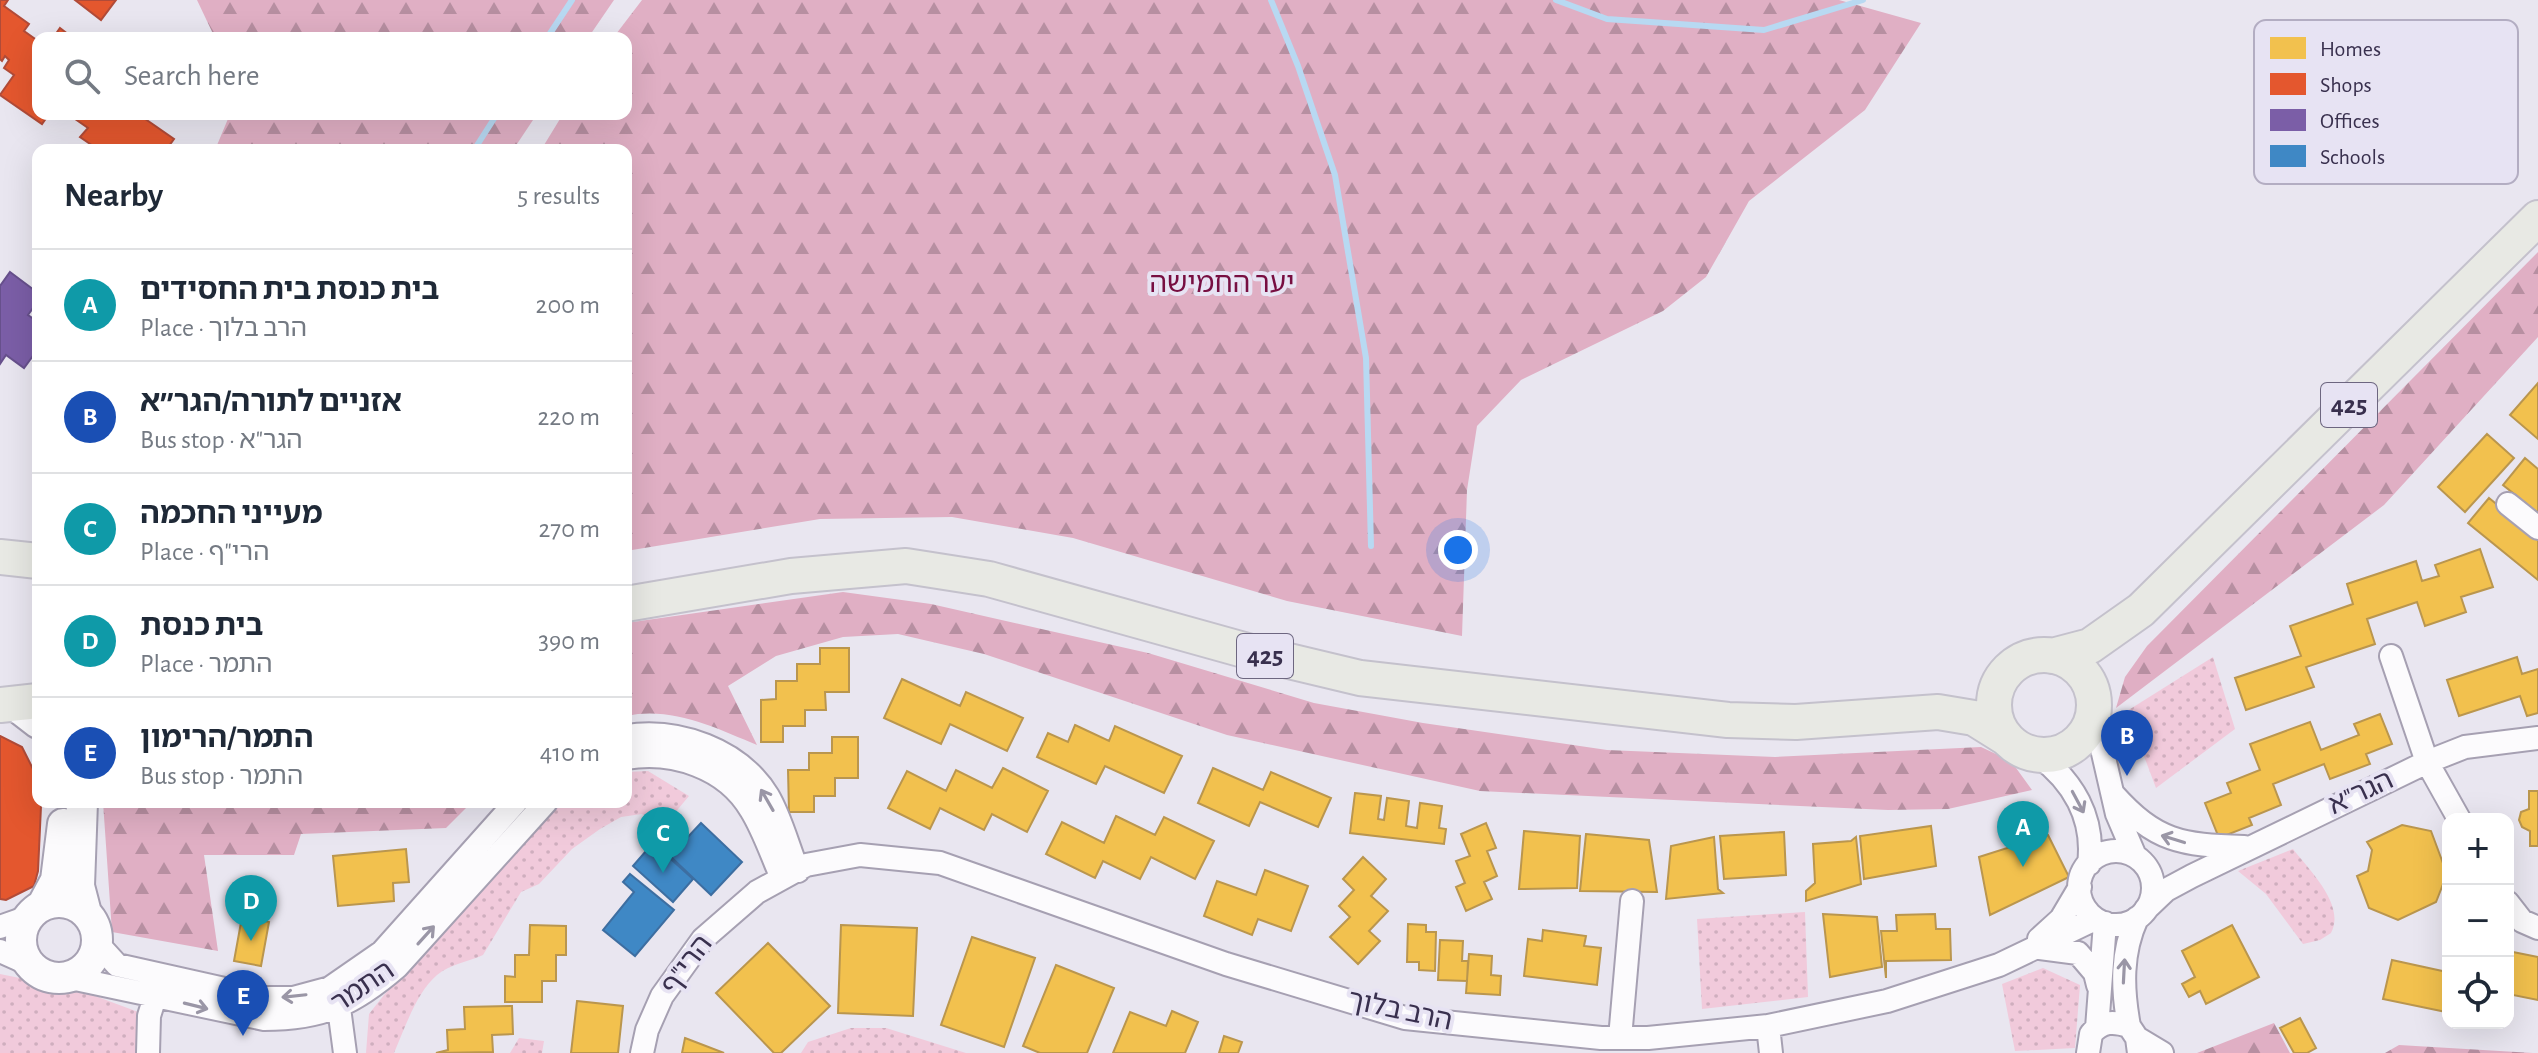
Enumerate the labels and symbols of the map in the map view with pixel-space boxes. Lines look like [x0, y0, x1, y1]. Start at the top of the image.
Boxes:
legend [2254, 20, 2518, 184]
text: Homes [2320, 38, 2381, 60]
text: Shops [2320, 74, 2372, 96]
text: Offices [2320, 110, 2380, 132]
text: Schools [2320, 146, 2385, 168]
park label: יער החמישה [1150, 270, 1294, 298]
road number: 425 [2321, 383, 2377, 427]
your location [1438, 530, 1478, 570]
road number: 425 [1237, 634, 1293, 678]
pin: B [2101, 710, 2153, 776]
street label: הגר"א [2324, 766, 2398, 820]
one-way arrow [759, 789, 775, 812]
one-way arrow [2071, 790, 2087, 813]
pin: A [1997, 801, 2049, 867]
pin: C [637, 807, 689, 873]
one-way arrow [2161, 831, 2186, 845]
pin: D [225, 875, 277, 941]
one-way arrow [417, 926, 435, 946]
street label: הרי"ף [656, 930, 718, 1000]
street label: התמר [327, 956, 399, 1018]
one-way arrow [2117, 958, 2132, 985]
pin: E [217, 970, 269, 1036]
street label: הרב בלוך [1345, 986, 1455, 1036]
one-way arrow [281, 989, 308, 1004]
one-way arrow [183, 999, 209, 1014]

